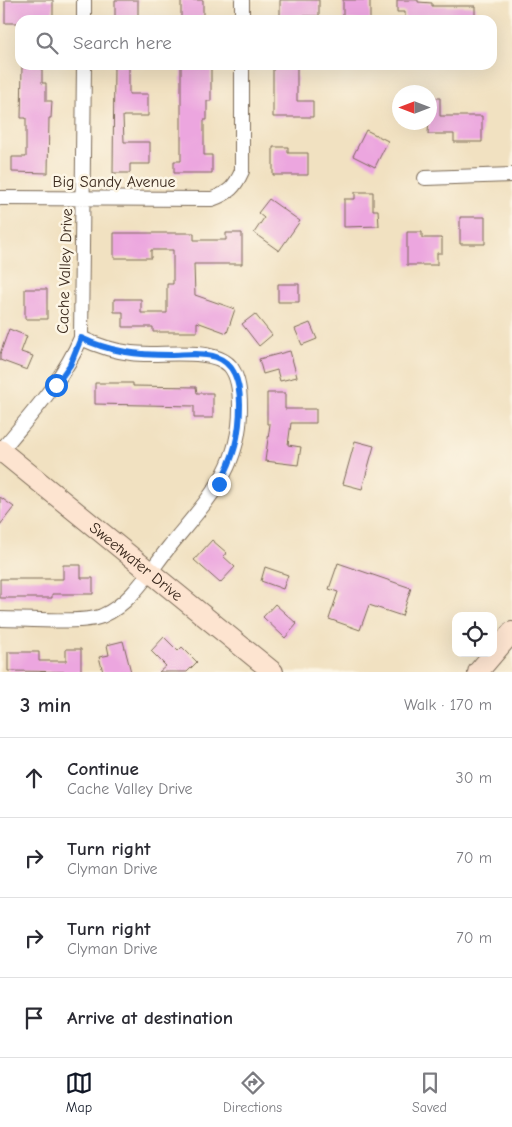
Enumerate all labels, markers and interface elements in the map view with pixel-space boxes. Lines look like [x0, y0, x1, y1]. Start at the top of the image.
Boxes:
search box [15, 15, 497, 70]
icon: search [33, 29, 61, 57]
text: Search here [73, 32, 172, 54]
north arrow [392, 85, 437, 130]
street label: Big Sandy Avenue [52, 173, 176, 191]
street label: Cache Valley Drive [54, 208, 76, 334]
route start [45, 374, 68, 397]
route end [208, 473, 231, 496]
street label: Sweetwater Drive [86, 519, 186, 605]
map controls [452, 612, 497, 657]
button: locate [452, 612, 497, 657]
text: 3 min [20, 693, 71, 717]
text: Walk · 170 m [404, 696, 492, 714]
text: Continue [67, 758, 139, 780]
icon: ahead [20, 764, 48, 792]
text: 30 m [456, 769, 492, 787]
text: Cache Valley Drive [67, 780, 193, 798]
text: Turn right [67, 838, 151, 860]
icon: right [20, 844, 48, 872]
text: 70 m [456, 849, 492, 867]
text: Clyman Drive [67, 860, 158, 878]
text: Turn right [67, 918, 151, 940]
icon: right [20, 924, 48, 952]
text: 70 m [456, 929, 492, 947]
text: Clyman Drive [67, 940, 158, 958]
icon: arrive [20, 1004, 48, 1032]
text: Arrive at destination [67, 1007, 233, 1029]
tab: Map [65, 1069, 93, 1116]
tab: Directions [223, 1069, 282, 1116]
tab: Saved [412, 1069, 447, 1116]

